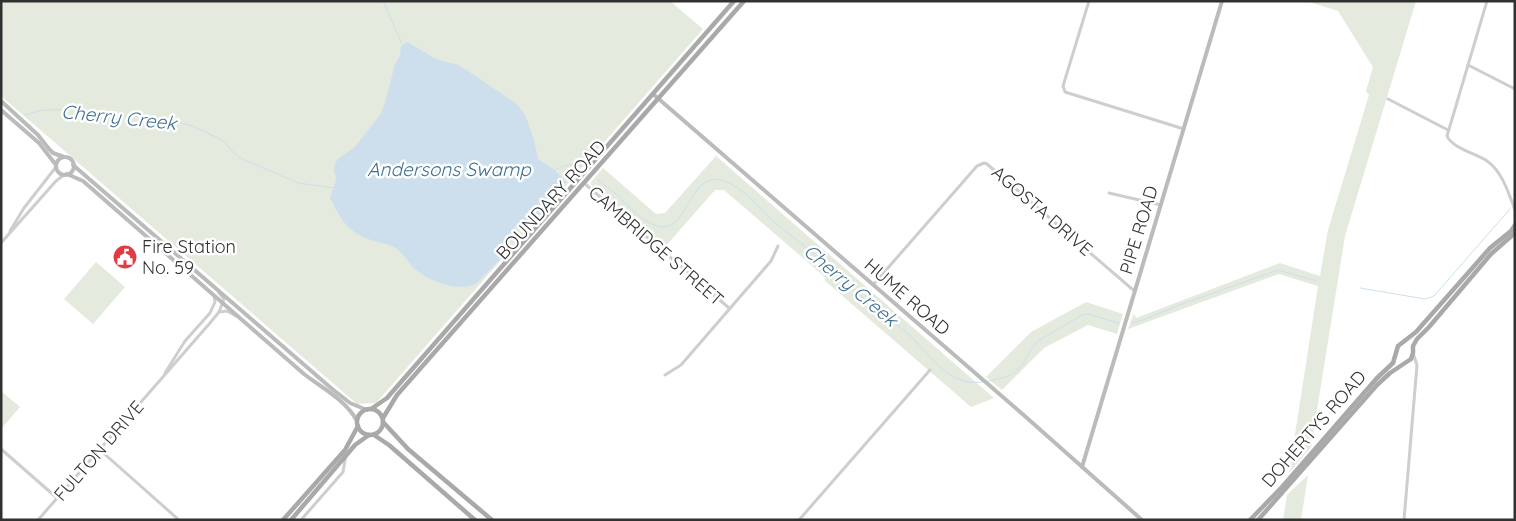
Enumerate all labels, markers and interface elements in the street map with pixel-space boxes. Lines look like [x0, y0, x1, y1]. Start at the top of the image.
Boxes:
water label: Cherry Creek [60, 99, 180, 135]
street label: BOUNDARY ROAD [491, 135, 610, 264]
water label: Andersons Swamp [367, 157, 532, 181]
street label: AGOSTA DRIVE [987, 161, 1097, 261]
street label: CAMBRIDGE STREET [584, 181, 729, 311]
street label: PIPE ROAD [1114, 183, 1163, 277]
place label: Fire Station No. 59 [142, 235, 236, 279]
water label: Cherry Creek [799, 239, 904, 332]
public building icon: Fire Station No. 59 [112, 244, 138, 270]
street label: HUME ROAD [860, 253, 955, 340]
street label: DOHERTYS ROAD [1257, 365, 1371, 492]
street label: FULTON DRIVE [49, 396, 148, 506]

